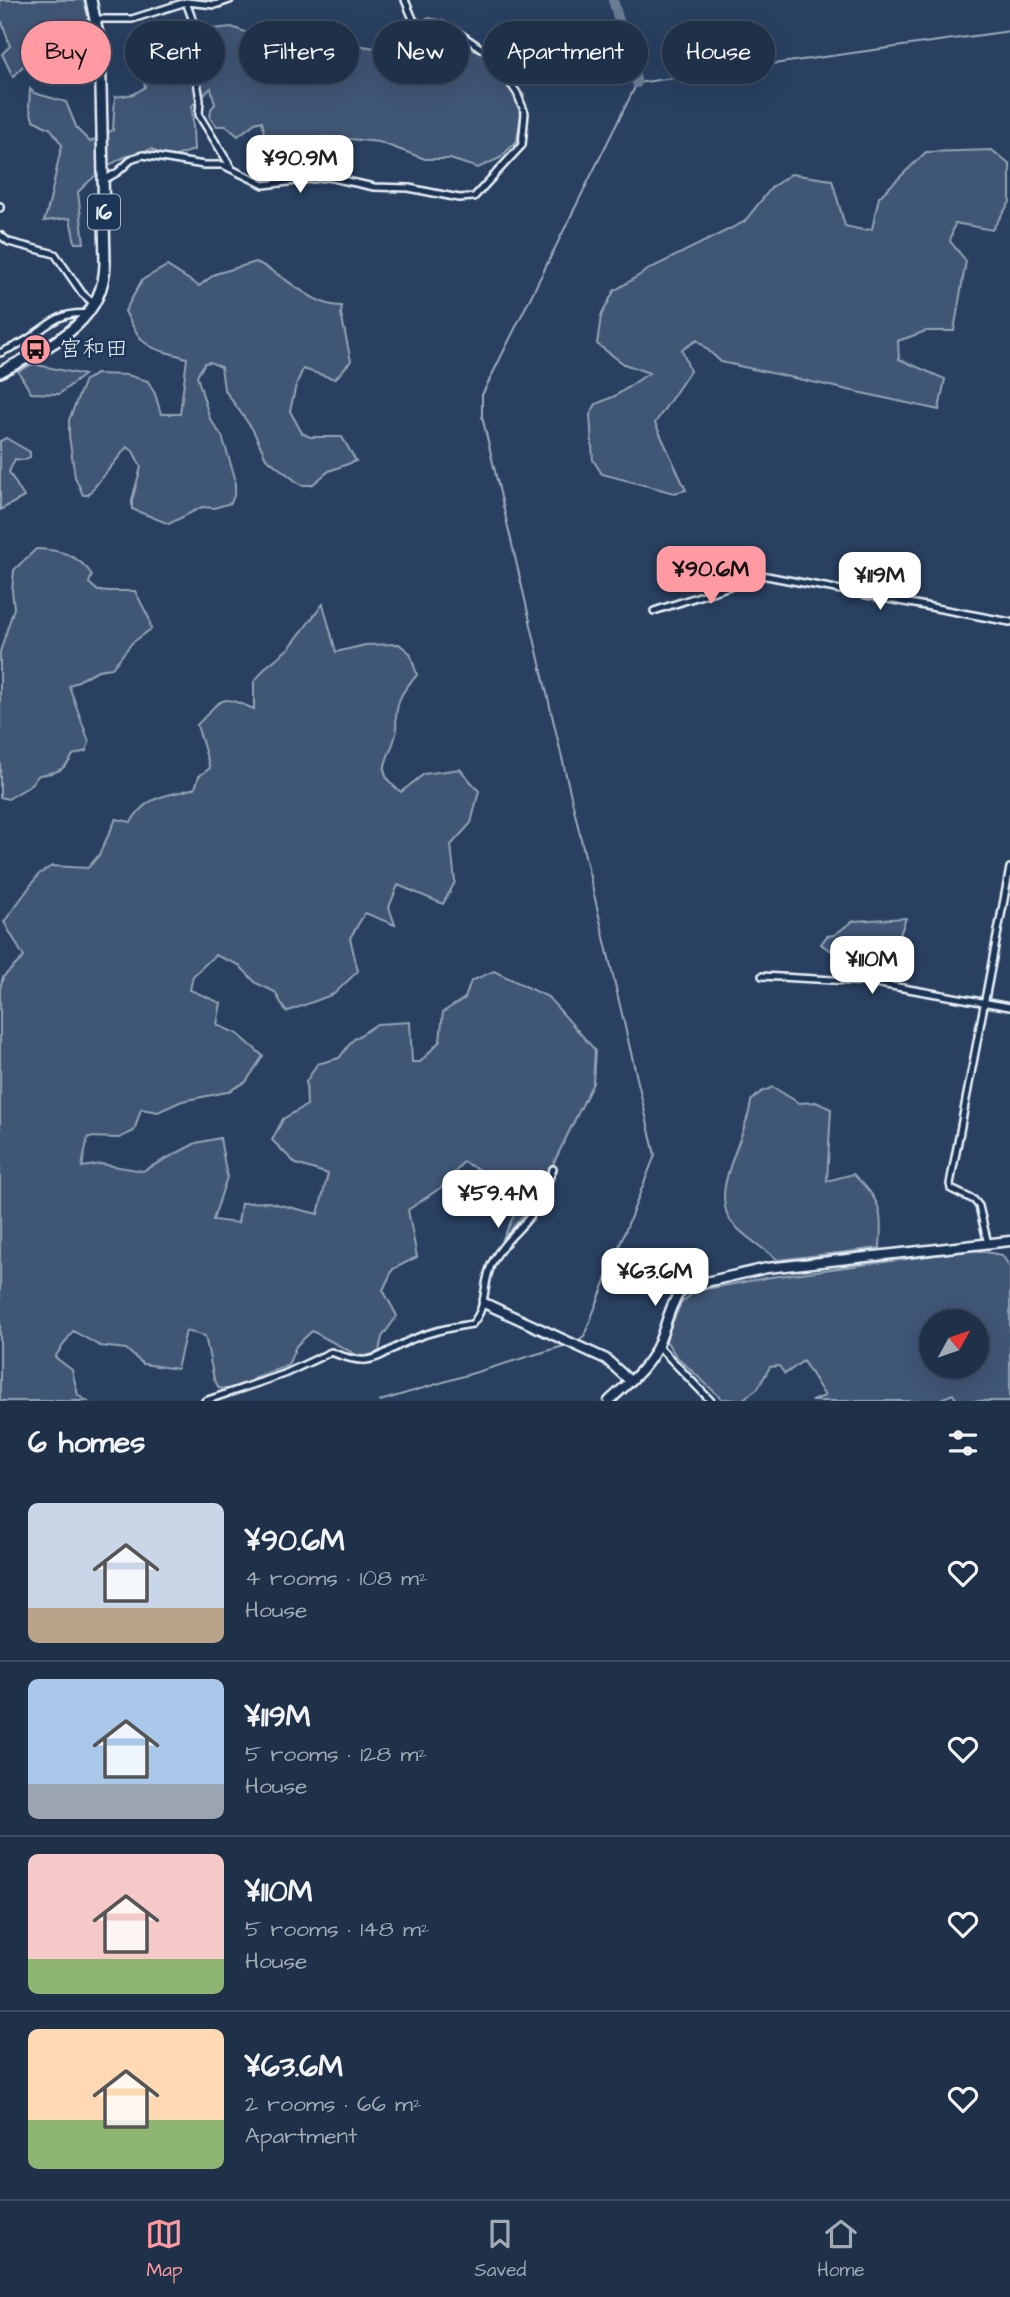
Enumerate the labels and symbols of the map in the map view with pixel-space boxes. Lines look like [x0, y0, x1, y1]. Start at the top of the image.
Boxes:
pin: ¥90.9M [243, 136, 357, 195]
road number: 16 [88, 194, 120, 230]
bus stop icon: 宮和田 [19, 332, 53, 366]
place label: 宮和田 [59, 333, 128, 365]
pin: ¥90.6M [654, 546, 768, 606]
pin: ¥119M [831, 552, 929, 612]
pin: ¥110M [823, 936, 921, 996]
pin: ¥59.4M [441, 1170, 555, 1230]
pin: ¥63.6M [598, 1248, 712, 1308]
north arrow [919, 1309, 989, 1379]

